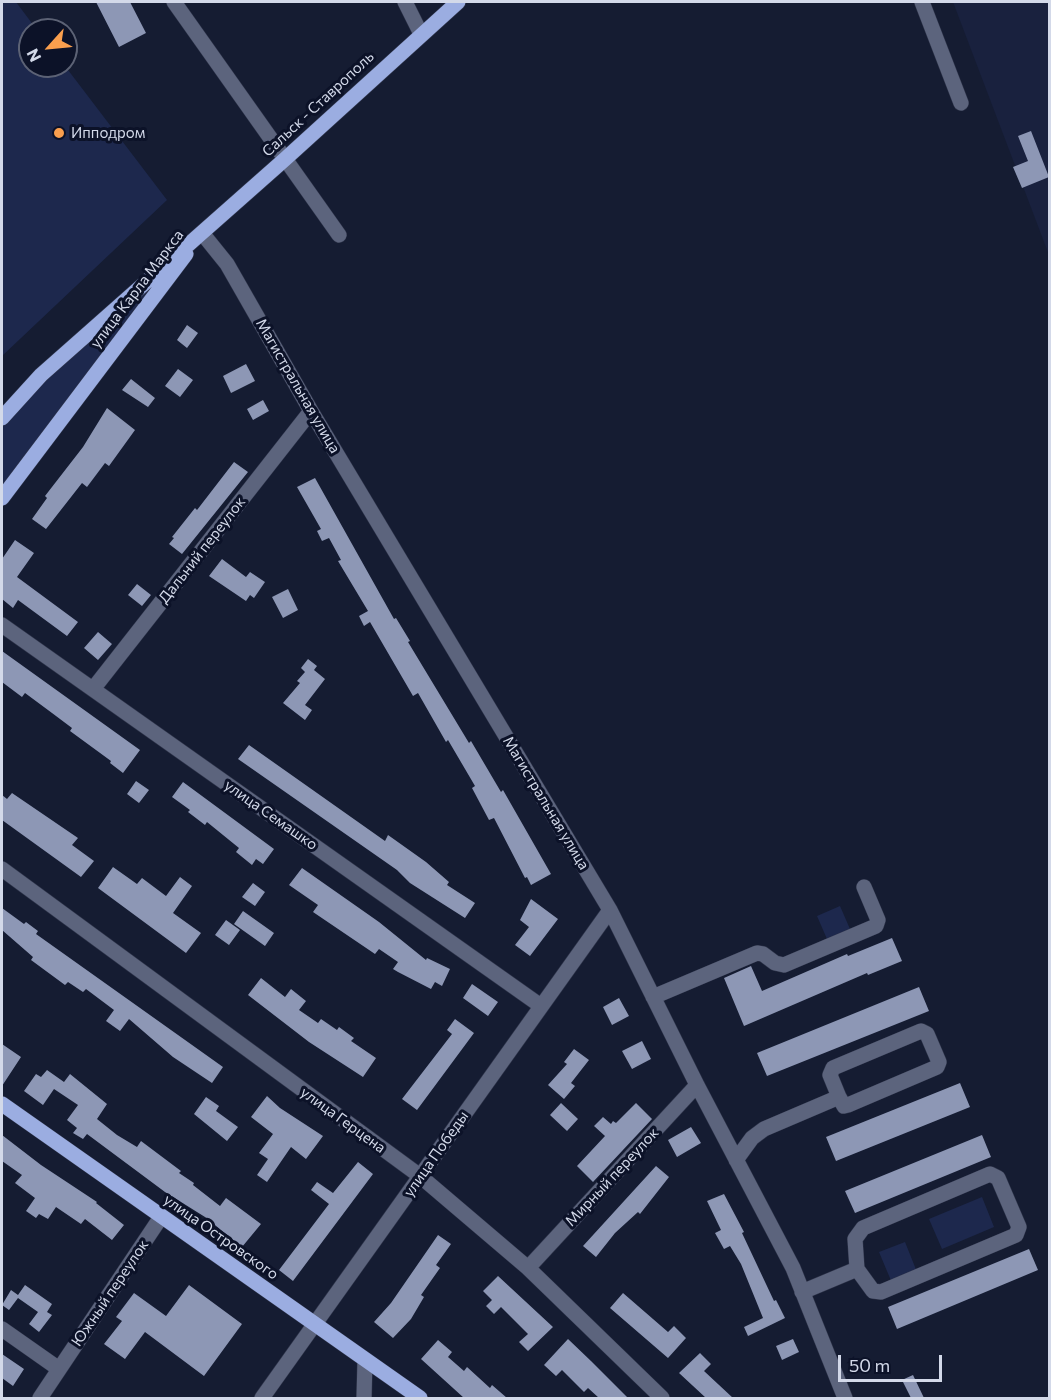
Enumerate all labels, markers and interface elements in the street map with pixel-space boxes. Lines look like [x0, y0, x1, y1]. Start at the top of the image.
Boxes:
north arrow [18, 18, 78, 78]
text: N [22, 46, 44, 65]
street label: Сальск - Ставрополь [258, 48, 378, 160]
place label: Ипподром [71, 124, 145, 142]
marker: Ипподром [52, 126, 66, 140]
street label: улица Карла Маркса [87, 226, 187, 352]
street label: Магистральная улица [252, 315, 344, 457]
street label: Дальний переулок [155, 493, 249, 607]
street label: Магистральная улица [499, 733, 593, 873]
street label: улица Семашко [221, 776, 321, 854]
street label: улица Герцена [297, 1083, 389, 1157]
street label: улица Победы [400, 1108, 472, 1200]
street label: Мирный переулок [562, 1124, 662, 1230]
street label: улица Островского [160, 1191, 282, 1283]
street label: Южный переулок [68, 1236, 152, 1350]
scale bar [841, 1343, 944, 1381]
text: 50 m [849, 1354, 890, 1376]

